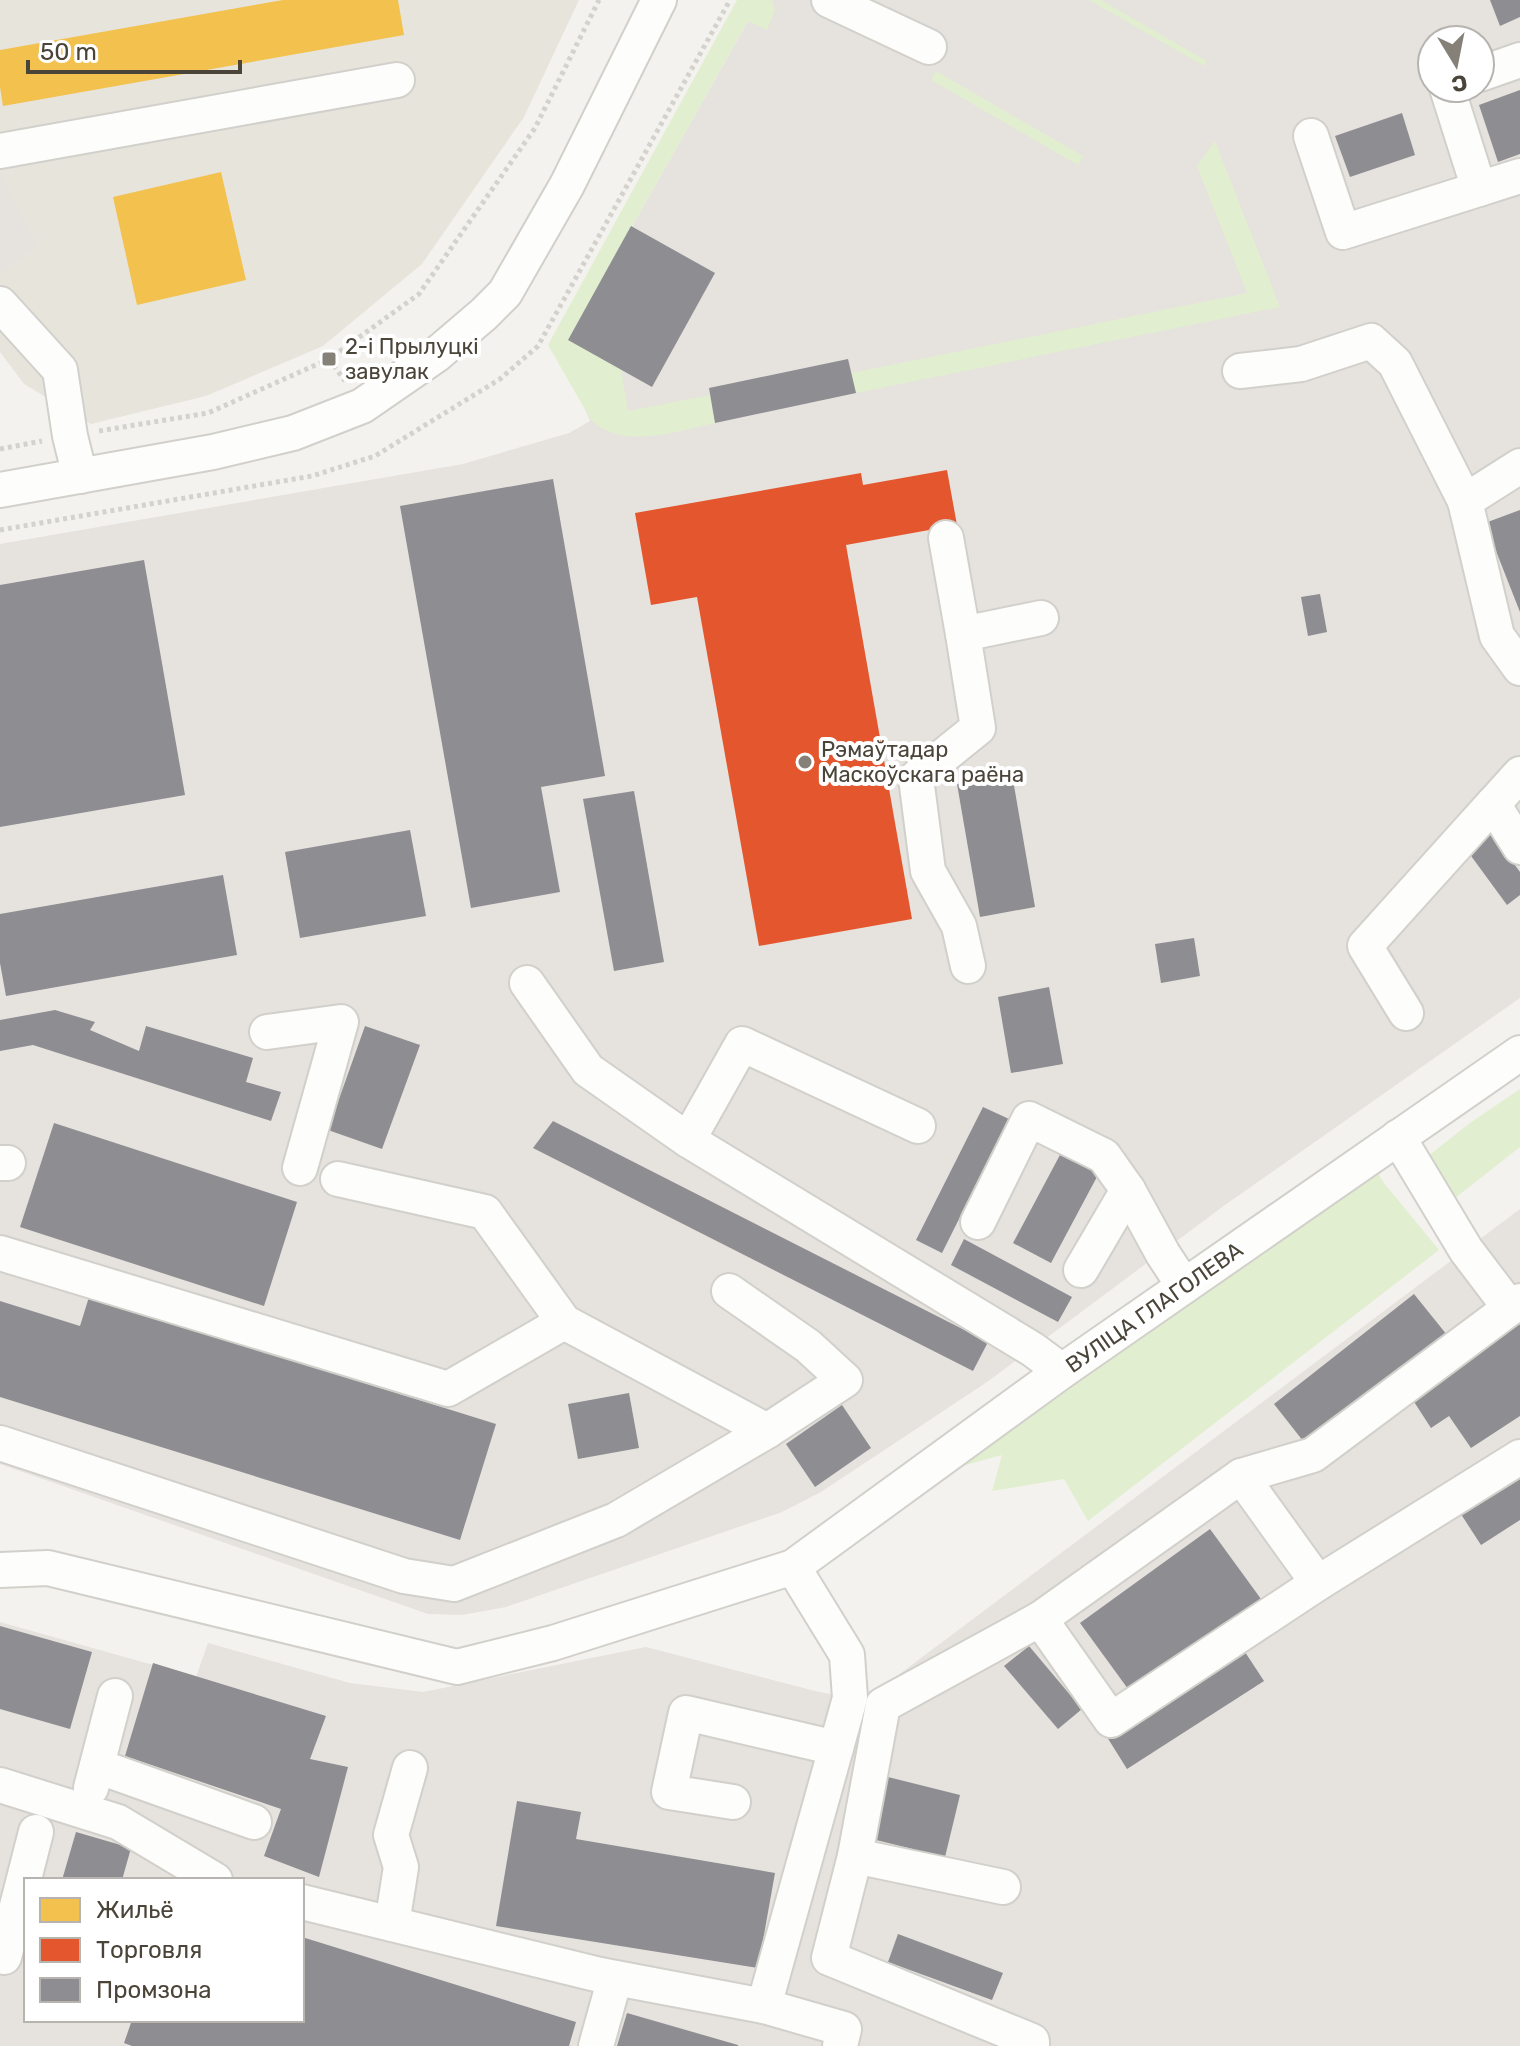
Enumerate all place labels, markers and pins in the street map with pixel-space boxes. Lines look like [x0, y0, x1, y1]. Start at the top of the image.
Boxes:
place label: 2-і Прылуцкі завулак [345, 333, 479, 385]
marker: 2-і Прылуцкі завулак [320, 350, 338, 368]
place label: Рэмаўтадар Маскоўскага раёна [821, 736, 1024, 788]
marker: Рэмаўтадар Маскоўскага раёна [796, 753, 814, 771]

